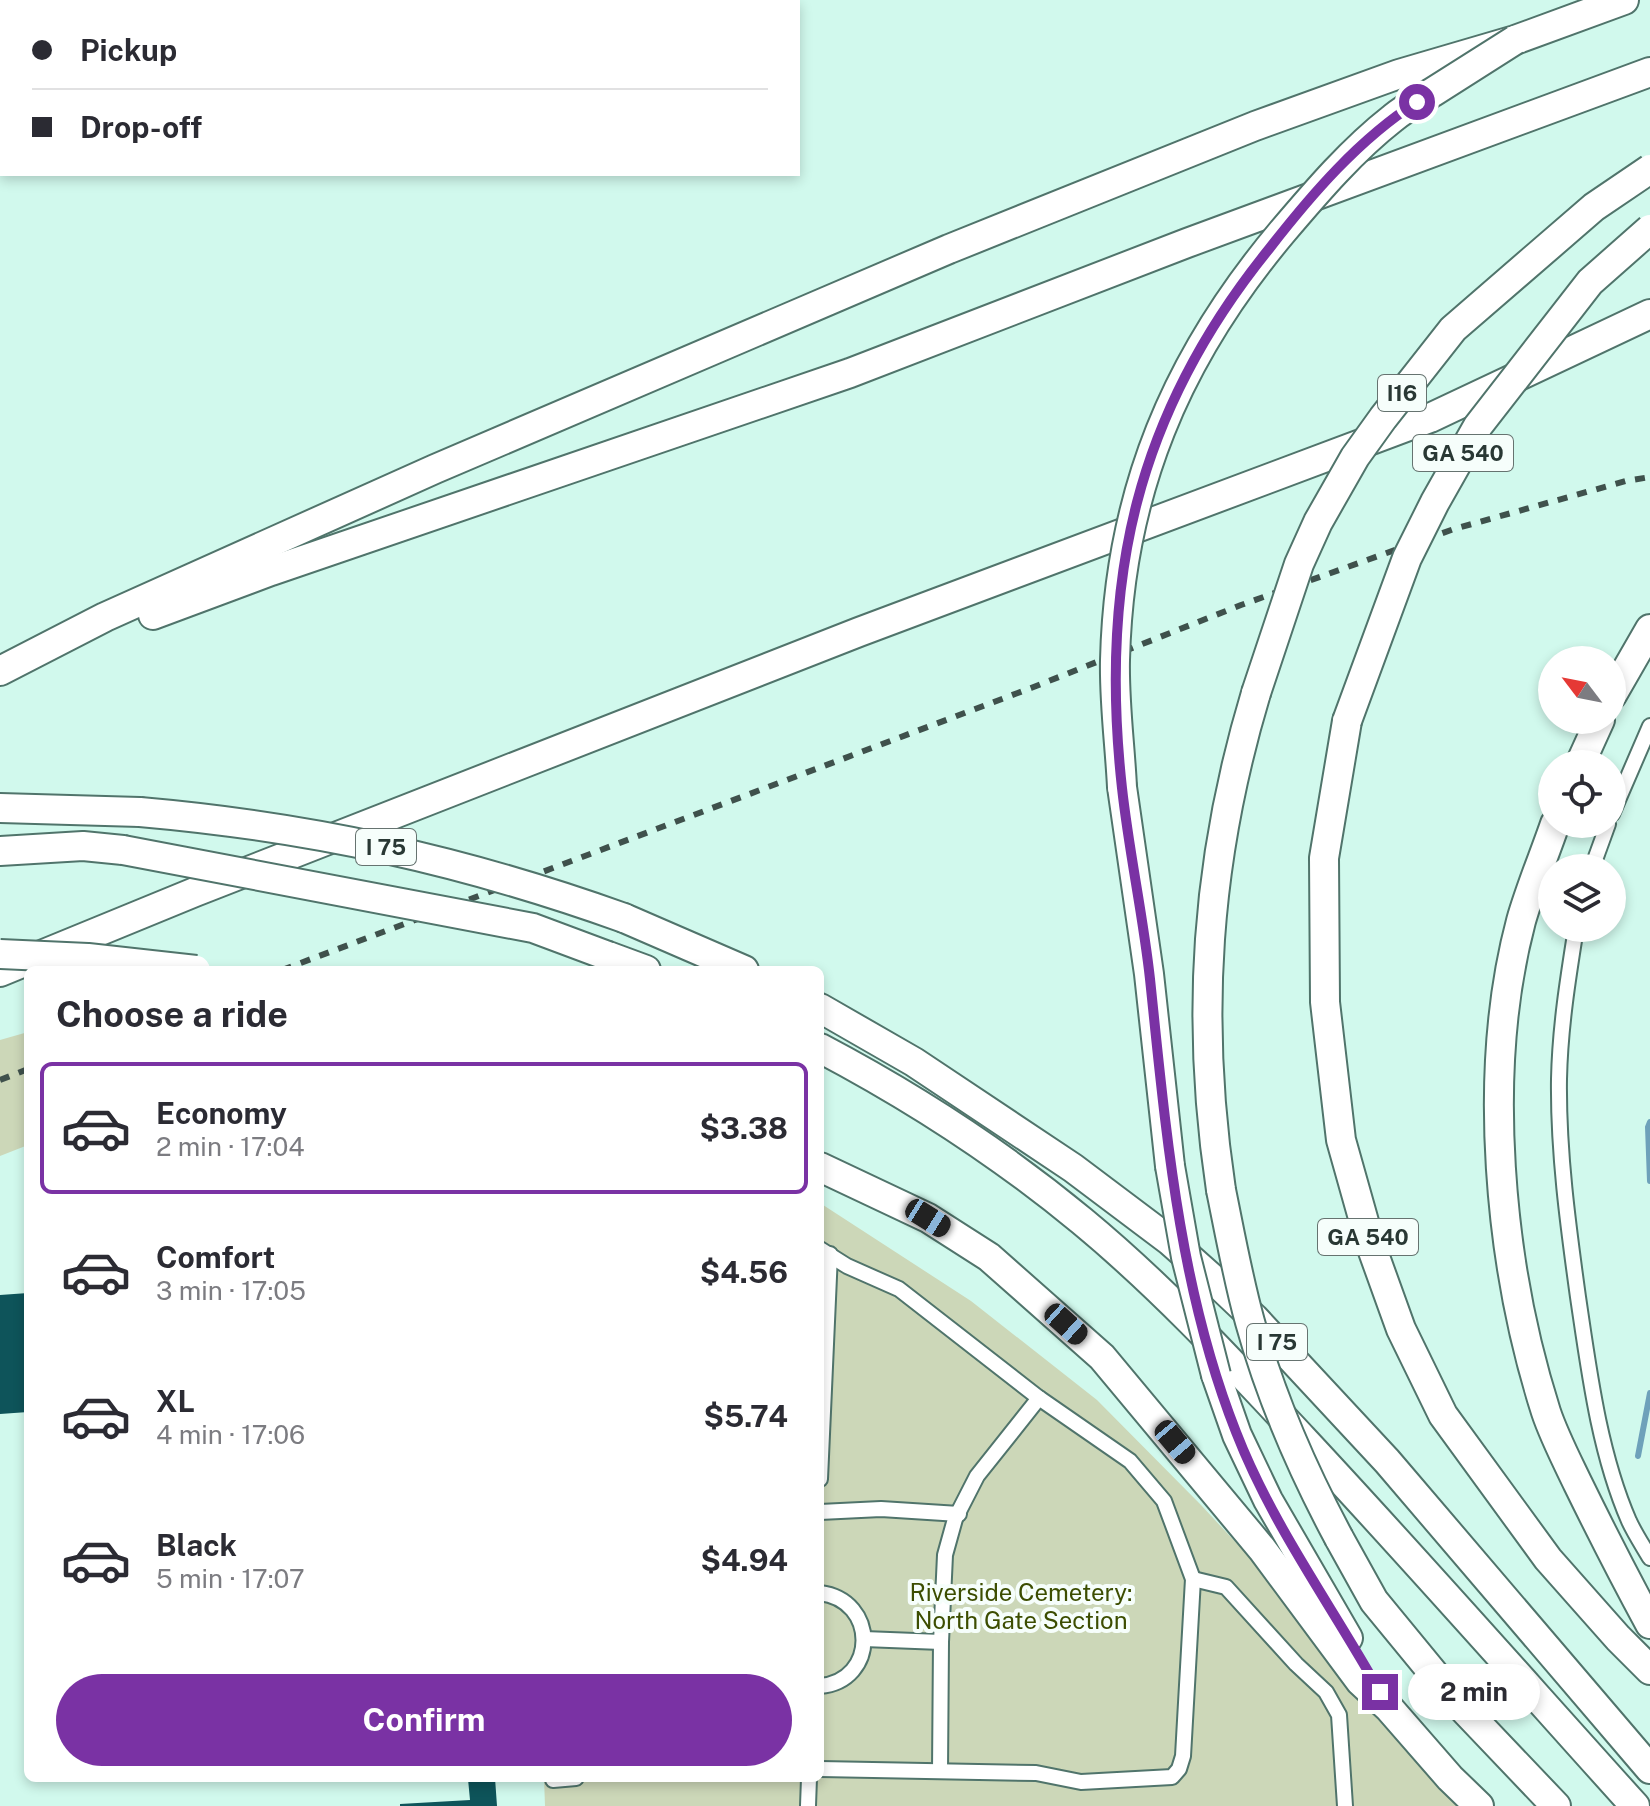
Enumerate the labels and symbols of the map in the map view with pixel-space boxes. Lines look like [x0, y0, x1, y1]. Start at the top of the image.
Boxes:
route start [1399, 84, 1435, 120]
road number: I16 [1378, 375, 1426, 411]
road number: GA 540 [1413, 435, 1513, 471]
north arrow [1538, 646, 1626, 734]
road number: I 75 [356, 829, 416, 865]
car [901, 1195, 955, 1241]
road number: GA 540 [1318, 1219, 1418, 1255]
car [1040, 1299, 1092, 1349]
road number: I 75 [1247, 1324, 1307, 1360]
car [1150, 1416, 1200, 1468]
park label: Riverside Cemetery: North Gate Section [910, 1578, 1132, 1634]
callout: 2 min [1408, 1664, 1540, 1720]
route end [1362, 1674, 1398, 1710]

